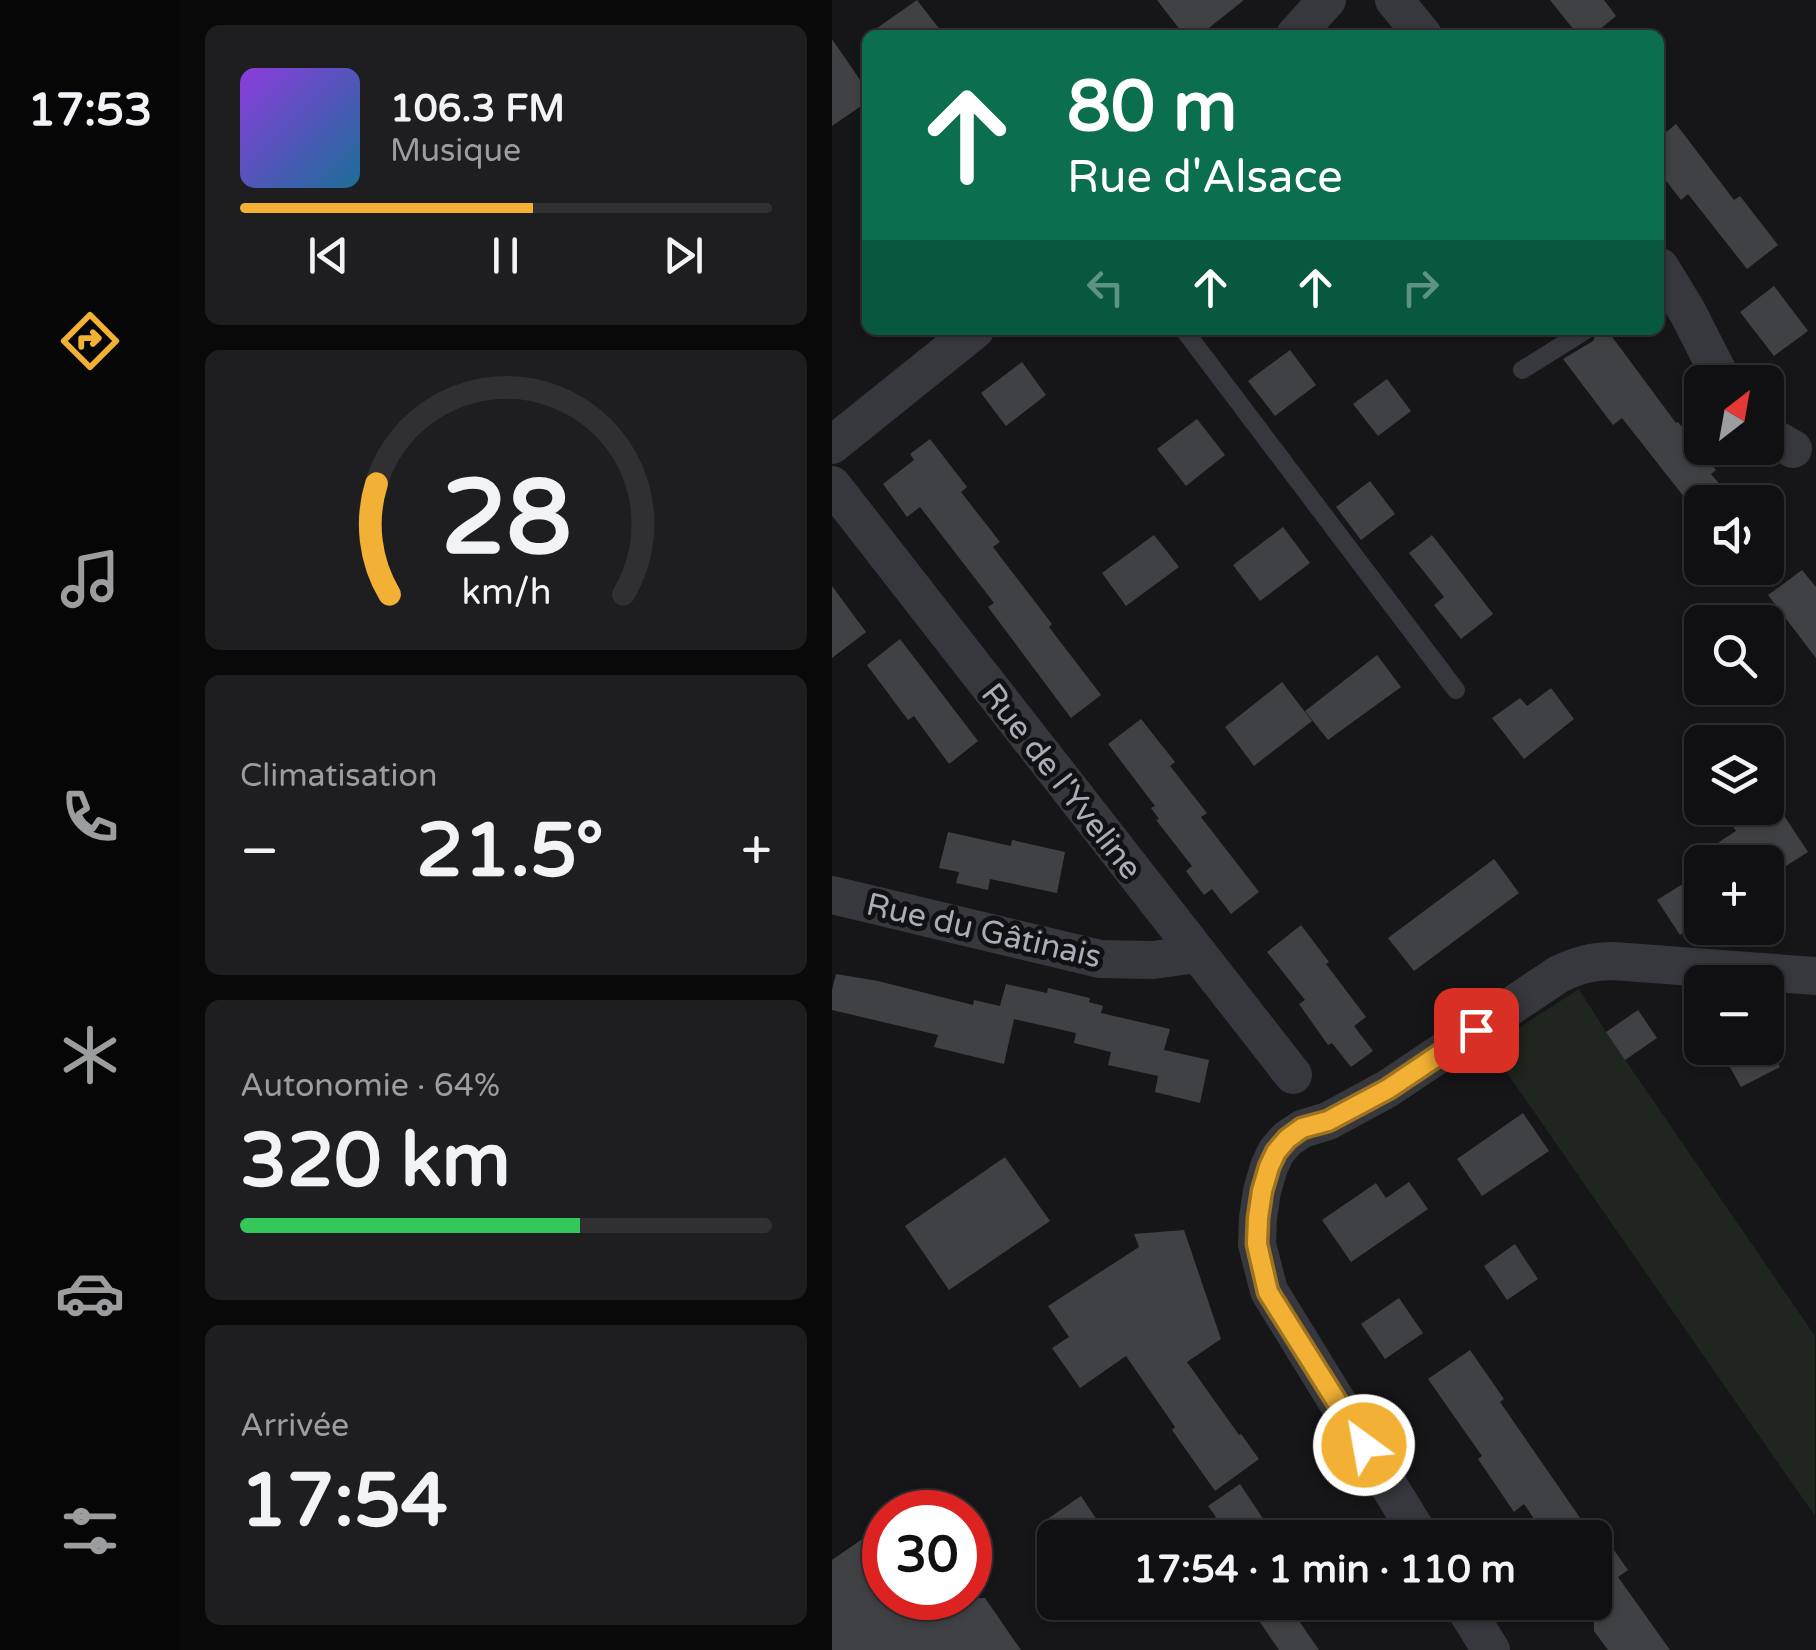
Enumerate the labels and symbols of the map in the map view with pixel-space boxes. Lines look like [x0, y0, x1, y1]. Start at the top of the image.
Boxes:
north arrow [1684, 365, 1784, 465]
street label: Rue de l'Yveline [973, 676, 1149, 887]
street label: Rue du Gâtinais [863, 886, 1105, 976]
pin [1434, 988, 1519, 1073]
position arrow [1312, 1393, 1416, 1497]
speed limit sign: 30 [862, 1490, 992, 1620]

